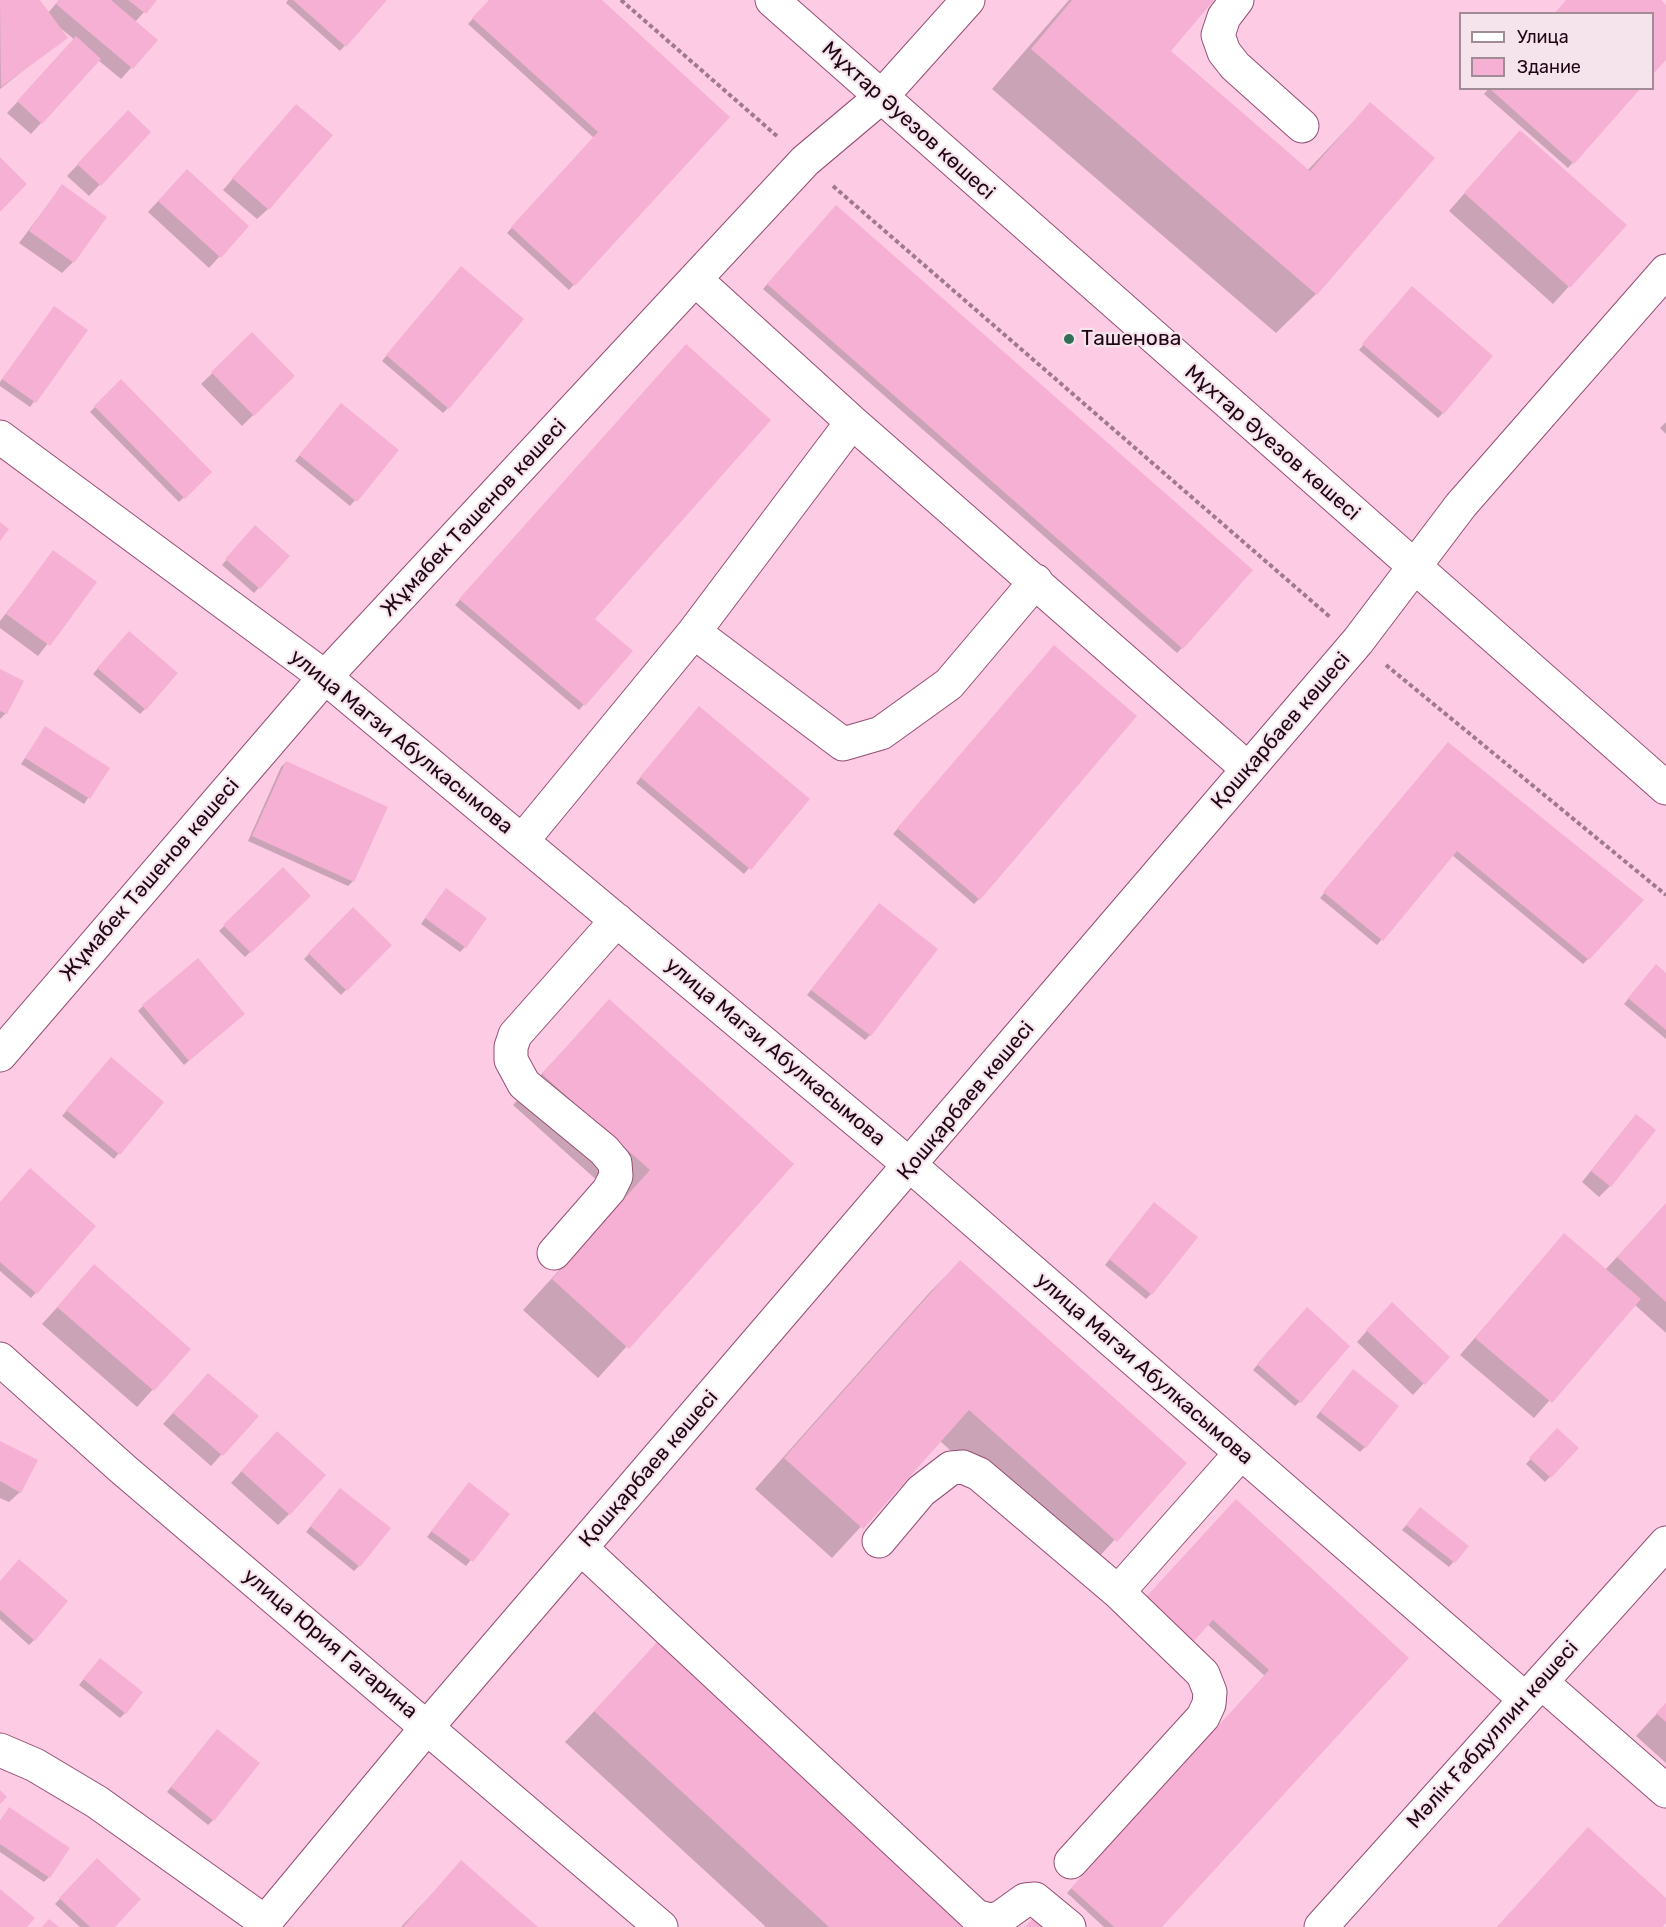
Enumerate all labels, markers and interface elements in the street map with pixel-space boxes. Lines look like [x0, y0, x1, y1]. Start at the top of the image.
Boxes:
legend [1459, 12, 1654, 90]
text: Улица [1517, 26, 1569, 48]
street label: Мұхтар Әуезов көшесі [816, 37, 1000, 205]
text: Здание [1517, 56, 1581, 78]
place label: Ташенова [1081, 326, 1181, 352]
marker: Ташенова [1062, 332, 1076, 346]
street label: Мұхтар Әуезов көшесі [1179, 360, 1365, 526]
street label: Жұмабек Тәшенов көшесі [376, 414, 572, 622]
street label: улица Магзи Абулкасымова [284, 644, 518, 840]
street label: Қошқарбаев көшесі [1206, 648, 1356, 814]
street label: Жұмабек Тәшенов көшесі [55, 773, 245, 987]
street label: улица Магзи Абулкасымова [660, 952, 890, 1152]
street label: Қошқарбаев көшесі [892, 1017, 1040, 1185]
street label: улица Магзи Абулкасымова [1030, 1268, 1258, 1470]
street label: Қошқарбаев көшесі [574, 1386, 724, 1552]
street label: улица Юрия Гагарина [238, 1564, 422, 1724]
street label: Мәлік Ғабдуллин көшесі [1402, 1636, 1584, 1834]

